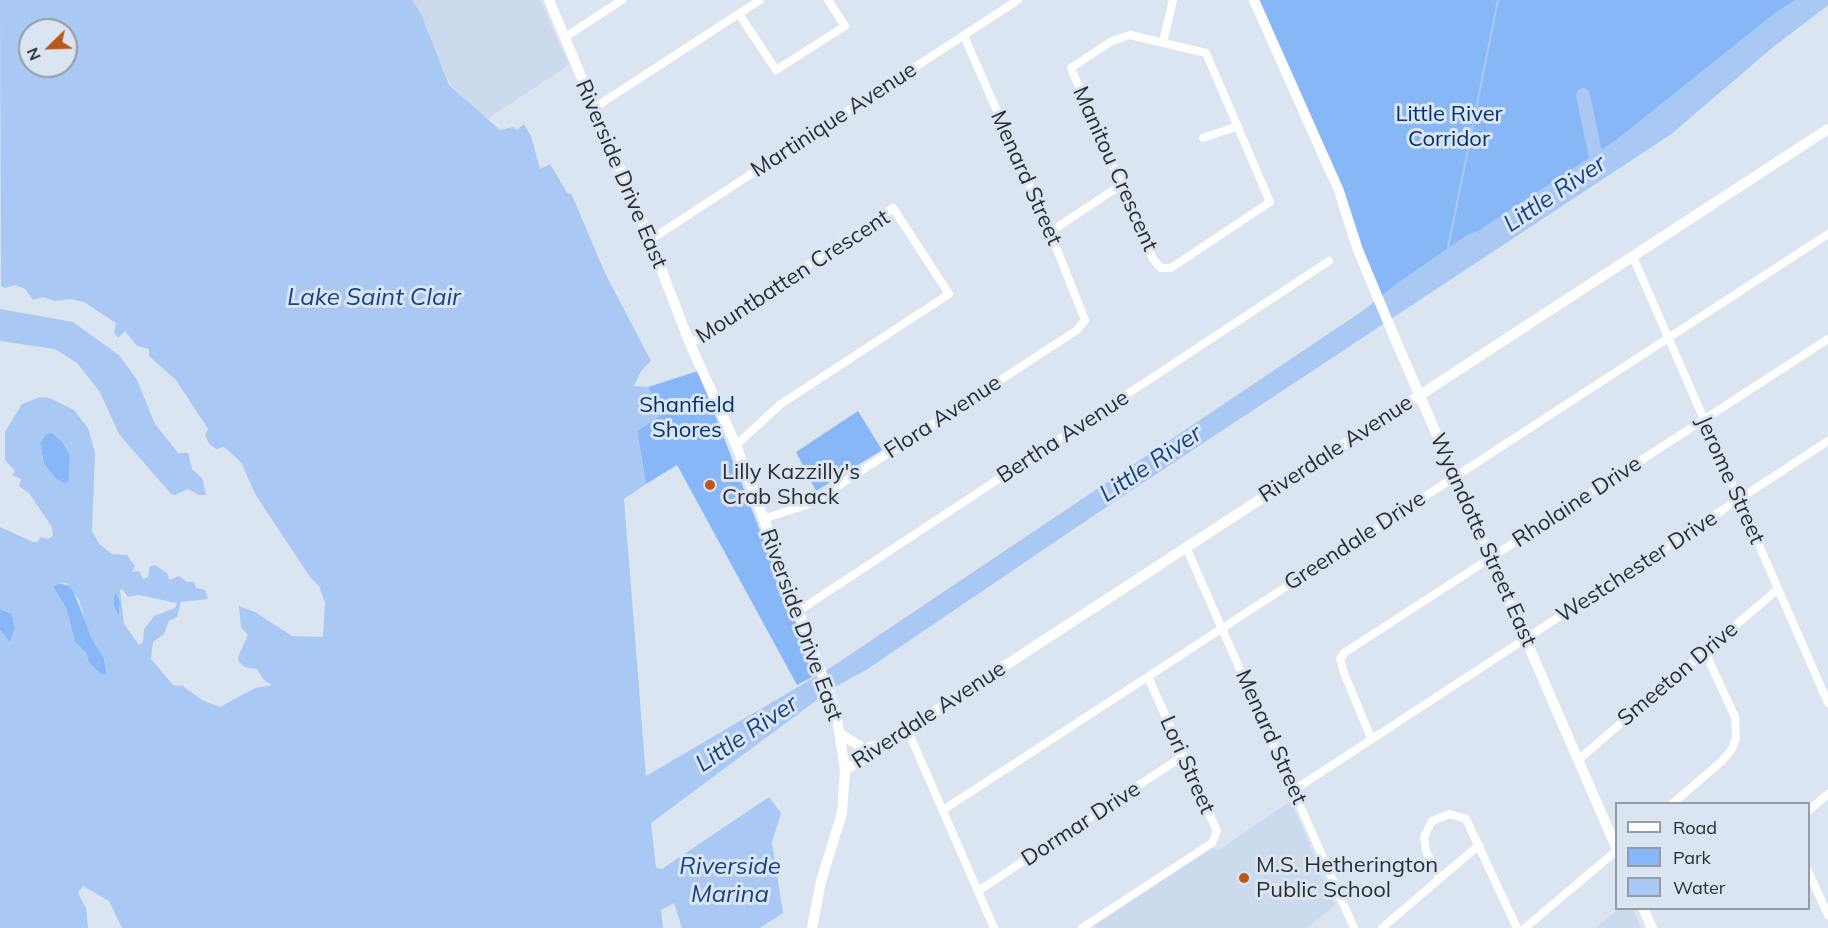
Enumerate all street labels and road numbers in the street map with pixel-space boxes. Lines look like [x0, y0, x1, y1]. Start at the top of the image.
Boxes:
street label: Martinique Avenue [746, 57, 922, 183]
street label: Riverside Drive East [569, 76, 673, 272]
street label: Manitou Crescent [1067, 82, 1163, 256]
street label: Menard Street [985, 107, 1067, 249]
street label: Mountbatten Crescent [691, 204, 895, 350]
street label: Flora Avenue [880, 370, 1006, 464]
street label: Bertha Avenue [992, 385, 1134, 489]
street label: Riverdale Avenue [1254, 390, 1418, 508]
street label: Jerome Street [1690, 412, 1770, 548]
street label: Wyandotte Street East [1424, 429, 1542, 651]
street label: Rholaine Drive [1508, 451, 1646, 553]
street label: Greendale Drive [1279, 485, 1431, 597]
street label: Westchester Drive [1552, 505, 1722, 629]
street label: Riverside Drive East [754, 525, 848, 725]
street label: Smeeton Drive [1612, 616, 1744, 732]
street label: Riverdale Avenue [847, 656, 1011, 774]
street label: Menard Street [1230, 666, 1312, 808]
street label: Lori Street [1154, 712, 1220, 818]
street label: Dormar Drive [1017, 776, 1145, 872]

